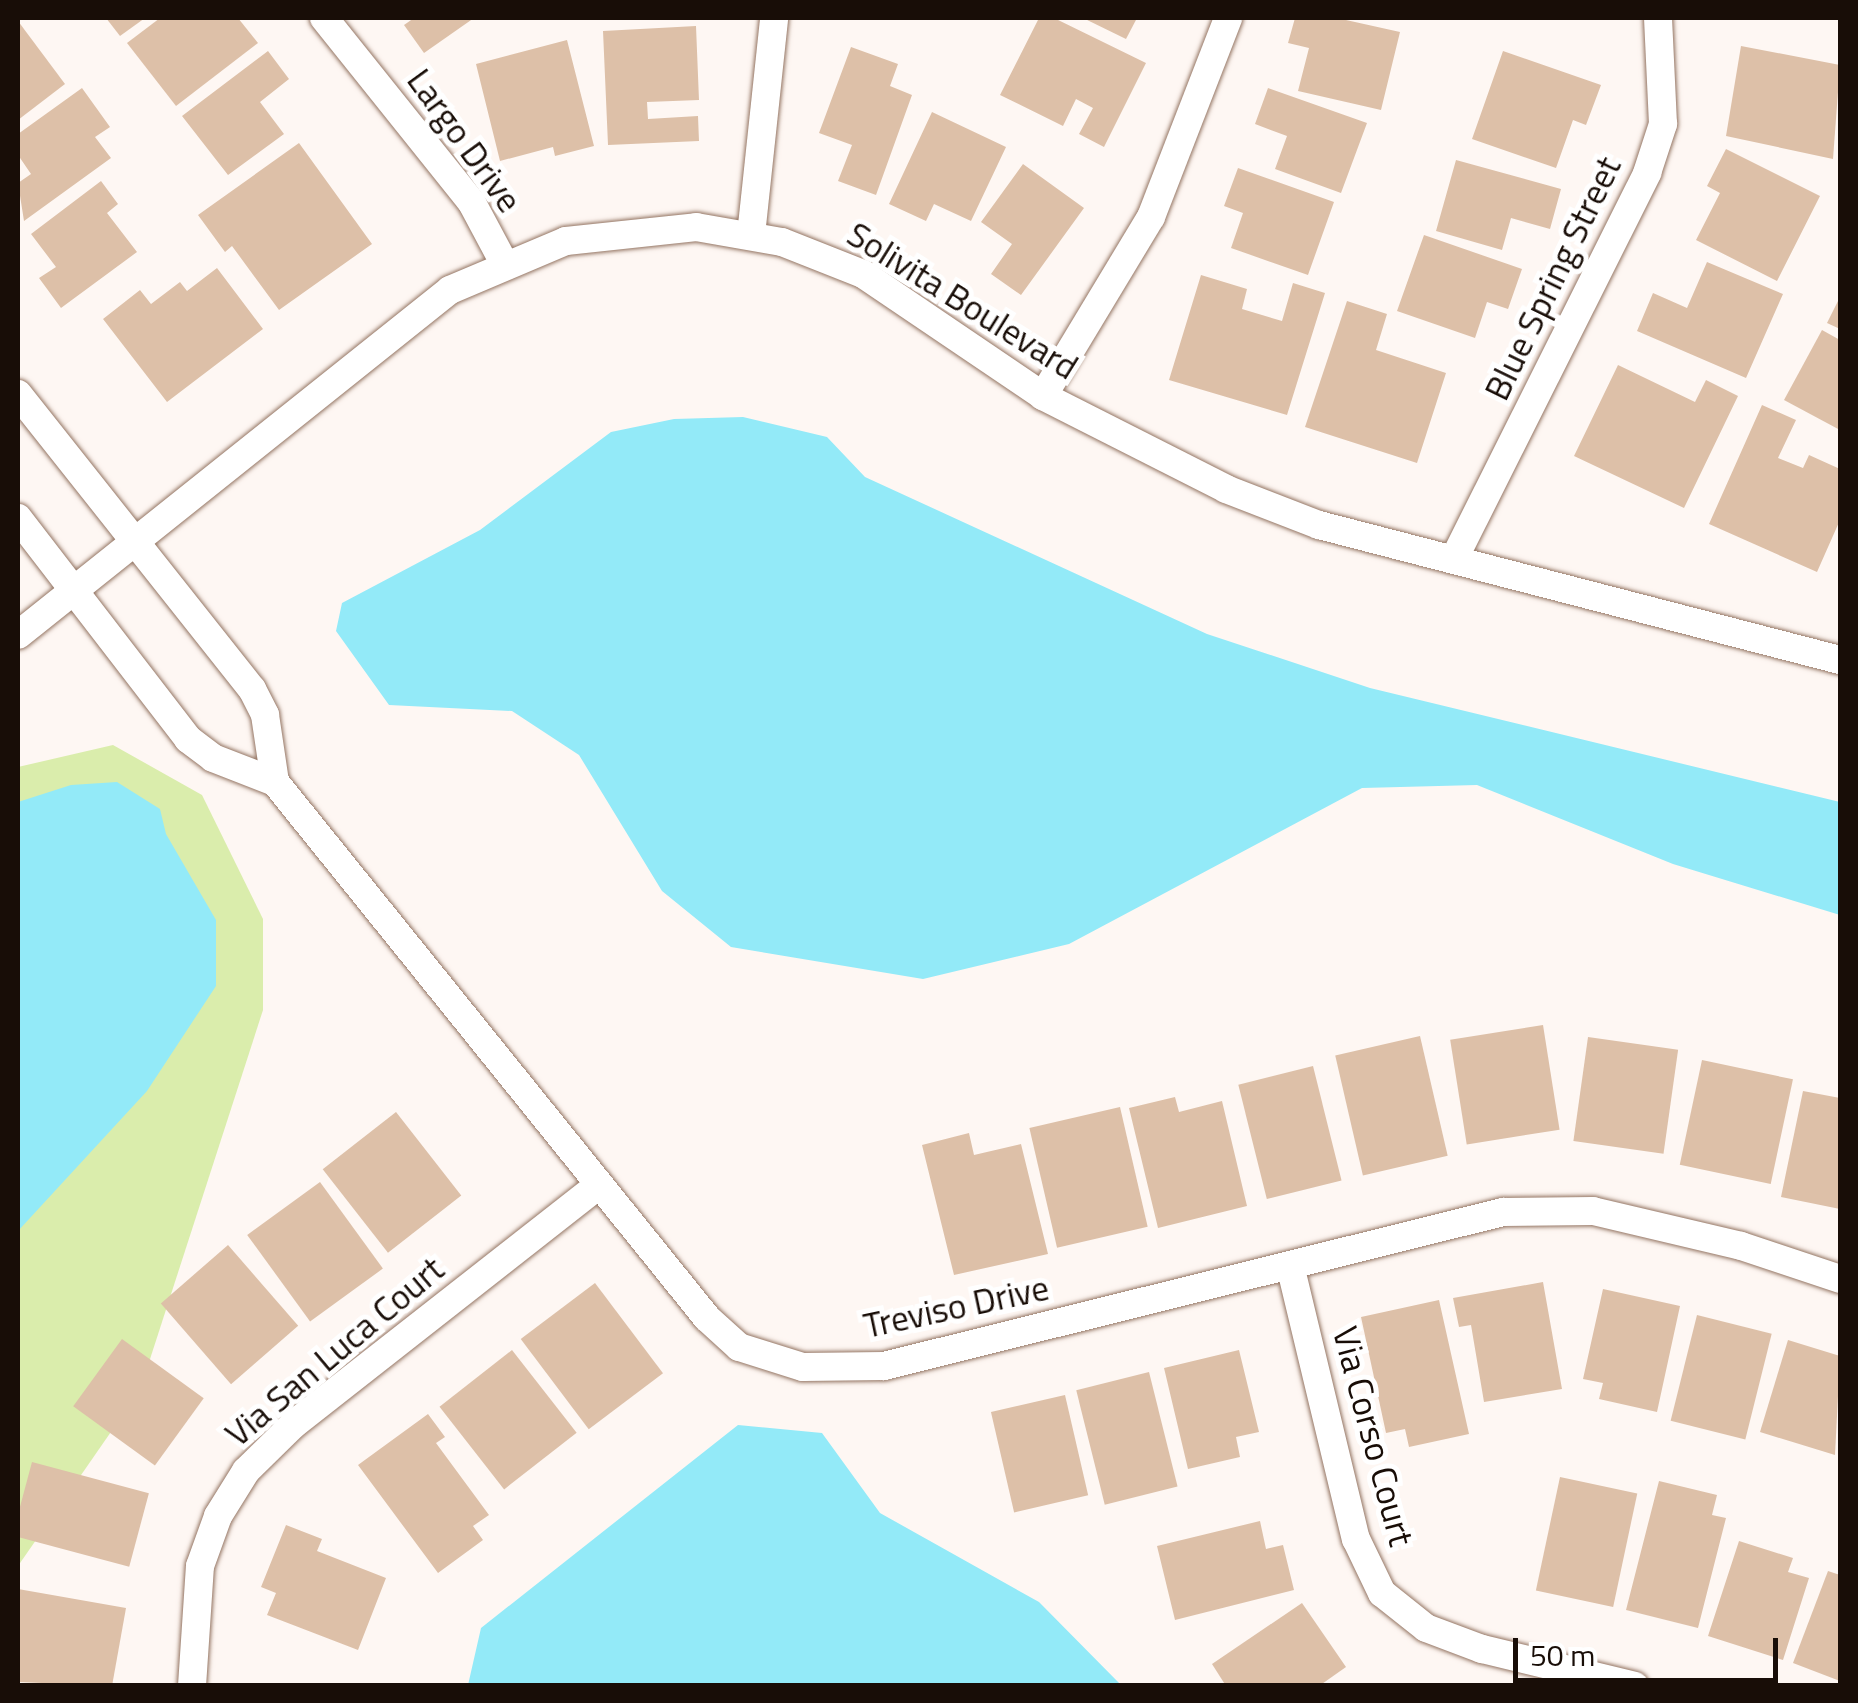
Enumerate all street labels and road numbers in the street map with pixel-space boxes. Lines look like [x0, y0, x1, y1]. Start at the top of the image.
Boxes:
street label: Largo Drive [399, 60, 531, 220]
street label: Blue Spring Street [1475, 149, 1629, 407]
street label: Solivita Boulevard [840, 212, 1086, 388]
street label: Via San Luca Court [216, 1247, 452, 1455]
street label: Treviso Drive [860, 1266, 1052, 1346]
street label: Via Corso Court [1325, 1322, 1423, 1550]

